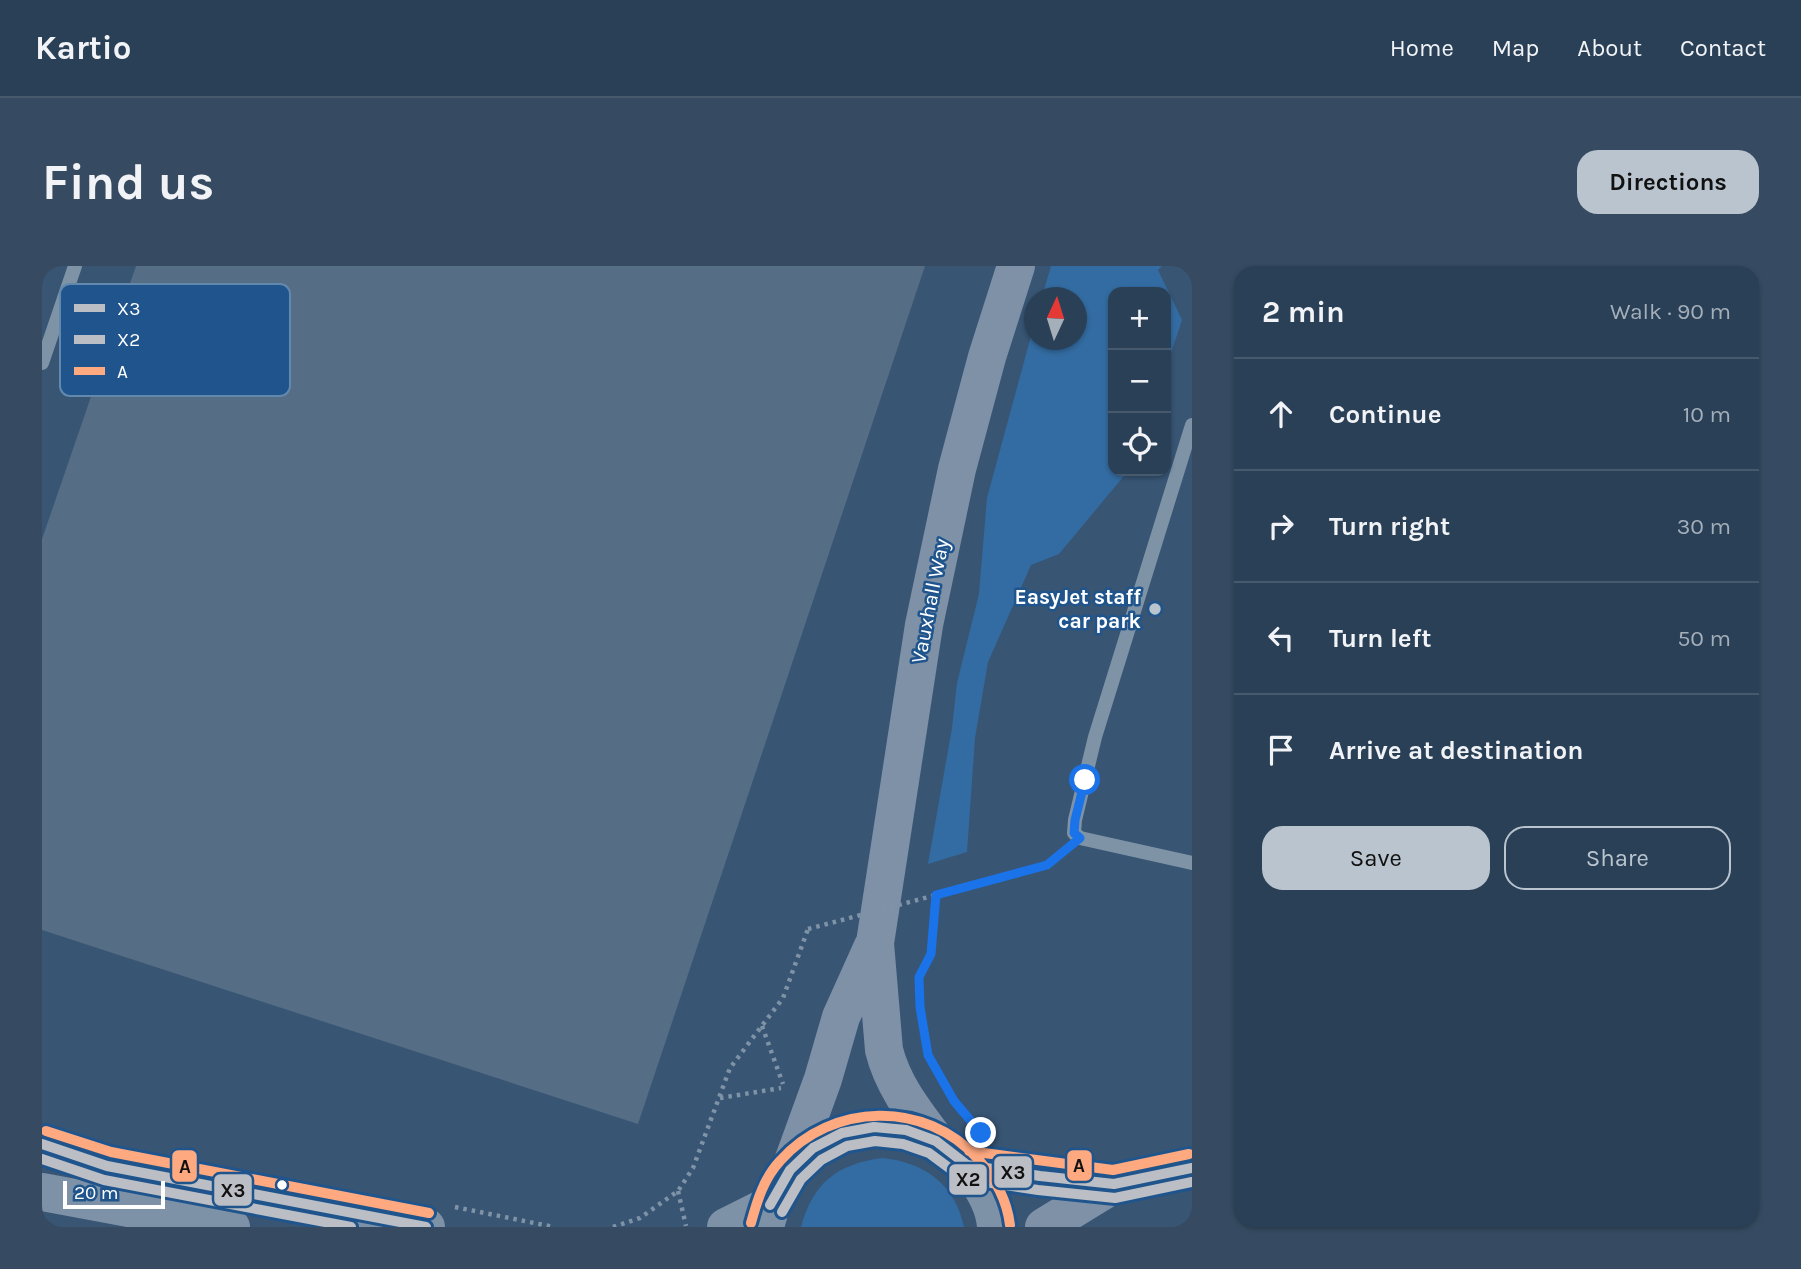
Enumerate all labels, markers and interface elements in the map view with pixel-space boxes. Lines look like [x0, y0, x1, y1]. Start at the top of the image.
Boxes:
text: Kartio [35, 29, 131, 67]
text: Home [1390, 34, 1454, 62]
text: Map [1492, 34, 1539, 62]
text: About [1577, 34, 1642, 62]
text: Contact [1680, 34, 1766, 62]
button: Directions [1577, 150, 1759, 214]
text: Find us [42, 154, 214, 211]
legend [60, 284, 290, 396]
north arrow [1024, 287, 1087, 350]
map controls [1108, 287, 1171, 476]
button: + [1108, 287, 1171, 350]
text: 2 min [1262, 294, 1345, 330]
text: X3 [117, 298, 140, 320]
text: Walk · 90 m [1610, 298, 1731, 325]
text: X2 [117, 329, 140, 351]
button: − [1108, 350, 1171, 413]
text: A [117, 361, 128, 383]
icon: ahead [1262, 395, 1300, 433]
text: Continue [1329, 399, 1441, 430]
text: 10 m [1683, 401, 1731, 428]
button: locate [1108, 413, 1171, 476]
icon: right [1262, 507, 1300, 545]
text: Turn right [1329, 511, 1450, 542]
text: 30 m [1677, 513, 1731, 540]
street label: Vauxhall Way [906, 536, 954, 665]
place label: EasyJet staff car park [1014, 585, 1142, 633]
marker: EasyJet staff car park [1147, 601, 1163, 617]
icon: left [1262, 619, 1300, 657]
text: Turn left [1329, 623, 1431, 654]
text: 50 m [1677, 625, 1731, 652]
icon: arrive [1262, 731, 1300, 769]
text: Arrive at destination [1329, 735, 1583, 766]
route start [1069, 764, 1100, 795]
button: Save [1262, 826, 1490, 890]
button: Share [1504, 826, 1731, 890]
route end [965, 1117, 996, 1148]
line badge: A [171, 1149, 198, 1183]
line badge: A [1066, 1149, 1093, 1182]
line badge: X3 [993, 1155, 1033, 1189]
text: A [1073, 1155, 1085, 1177]
text: A [179, 1156, 191, 1178]
text: X3 [1001, 1162, 1025, 1184]
line badge: X2 [948, 1163, 988, 1196]
text: X2 [956, 1169, 980, 1191]
line badge: X3 [213, 1173, 253, 1207]
scale bar [63, 1178, 164, 1210]
unlabelled marker [275, 1178, 289, 1192]
text: X3 [221, 1180, 245, 1202]
text: 20 m [74, 1182, 119, 1204]

